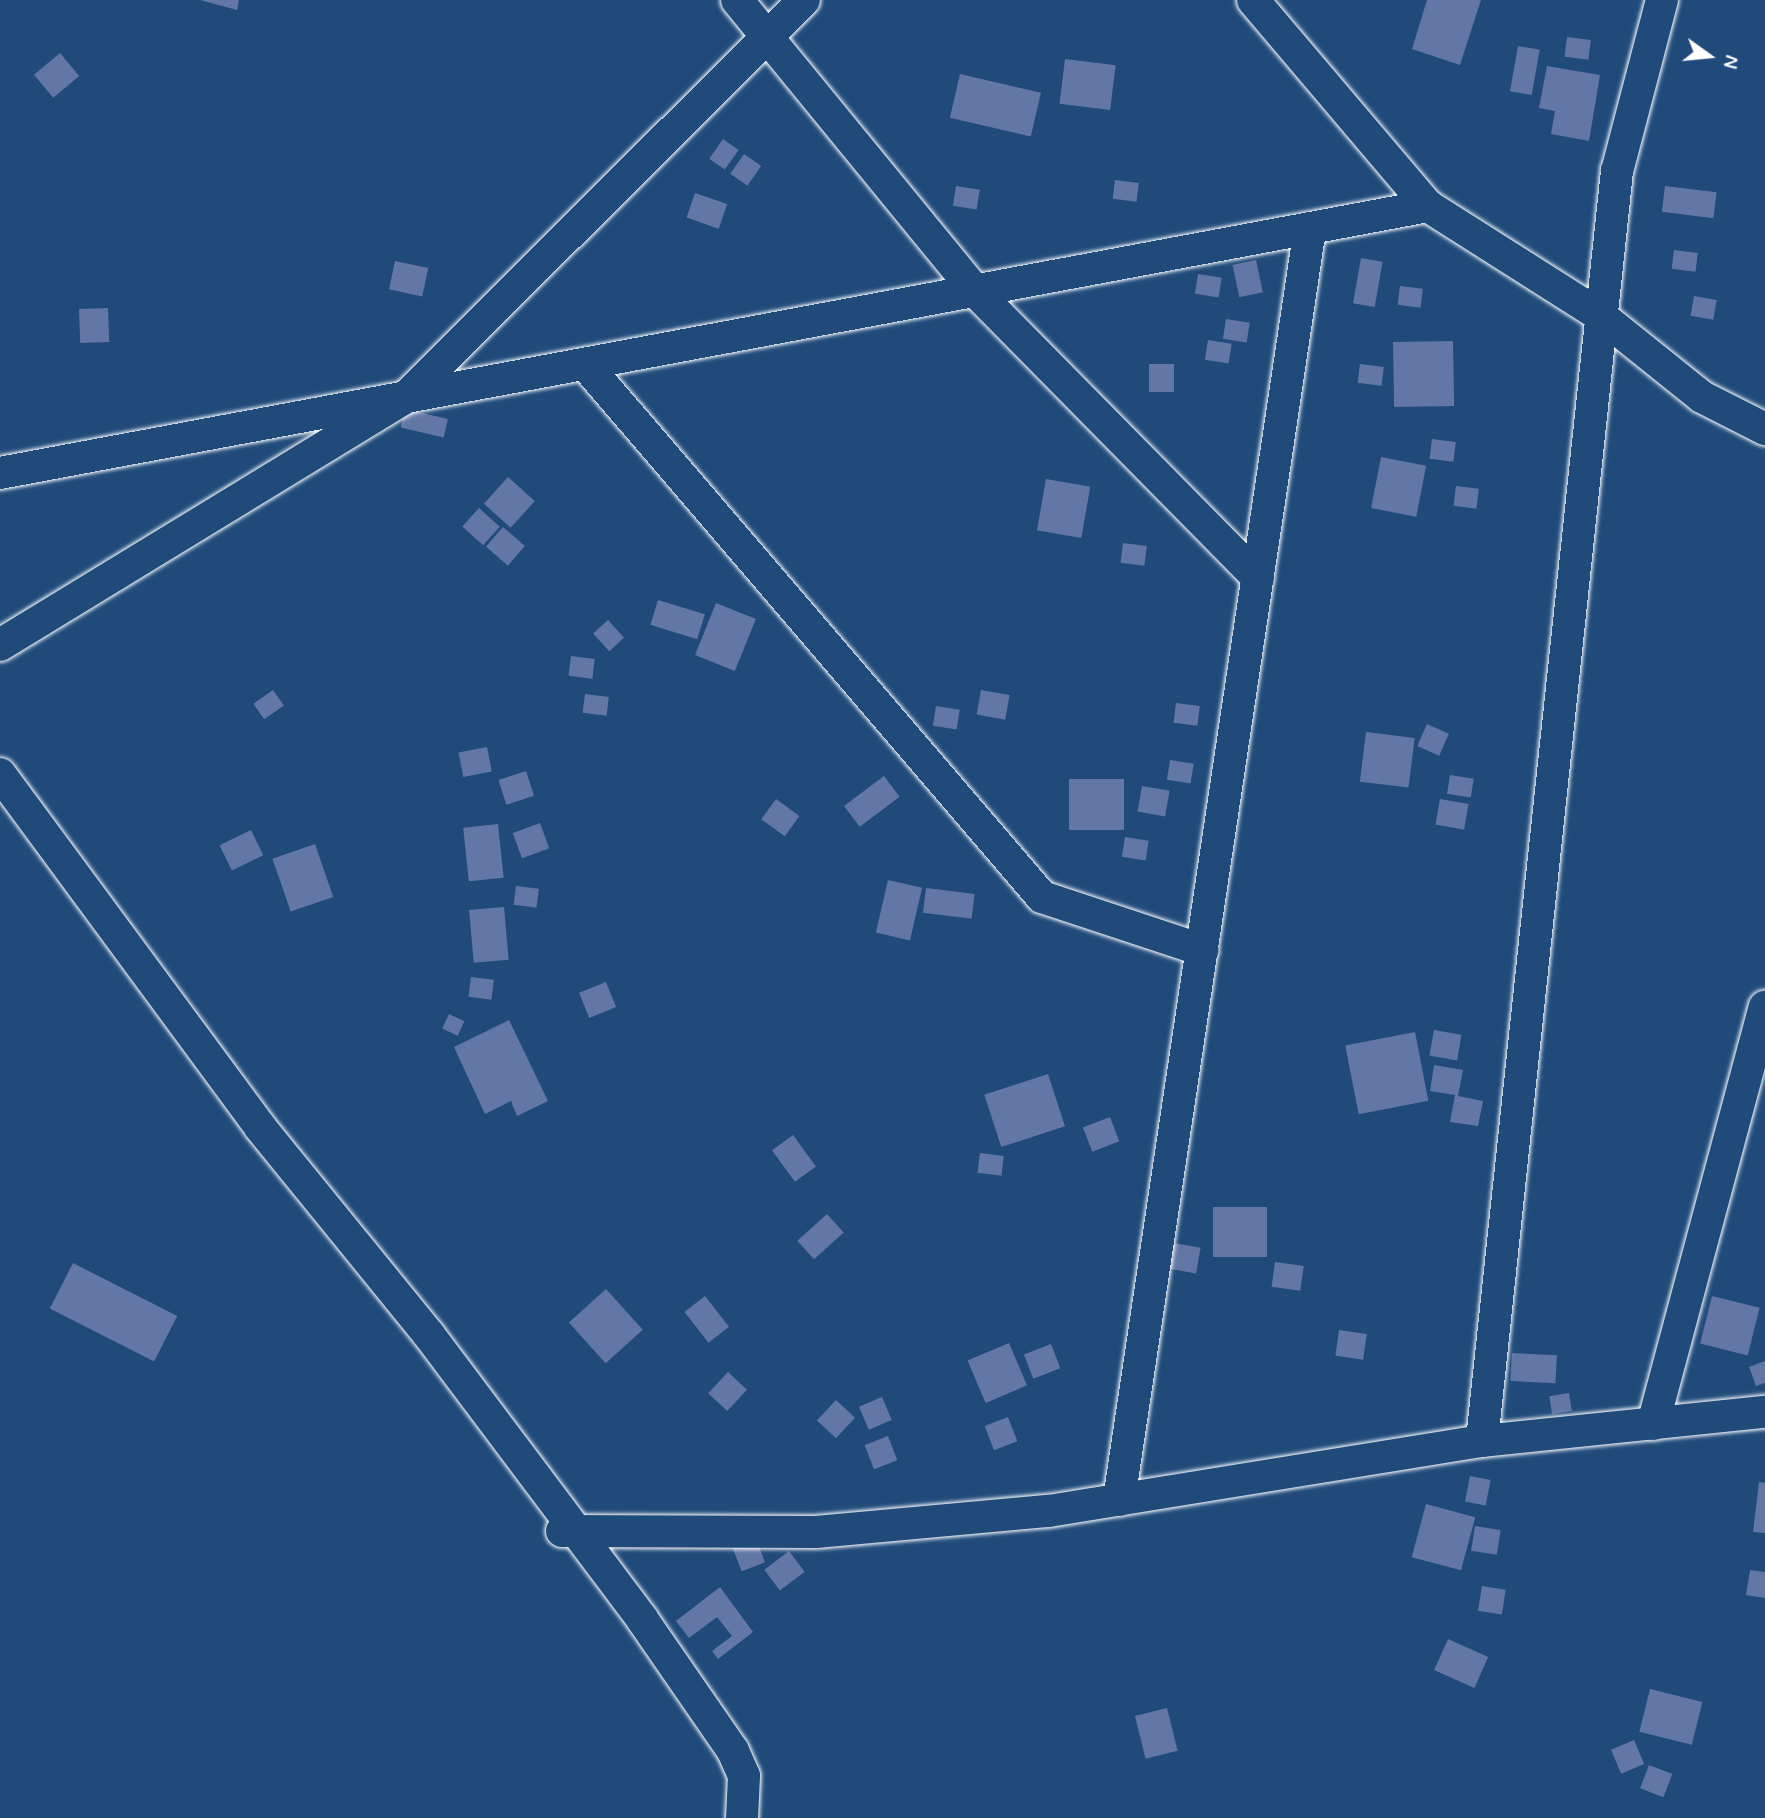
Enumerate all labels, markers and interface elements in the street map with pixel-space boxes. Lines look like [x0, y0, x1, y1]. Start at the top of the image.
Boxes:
north arrow [1674, 21, 1744, 91]
text: N [1716, 52, 1743, 71]

